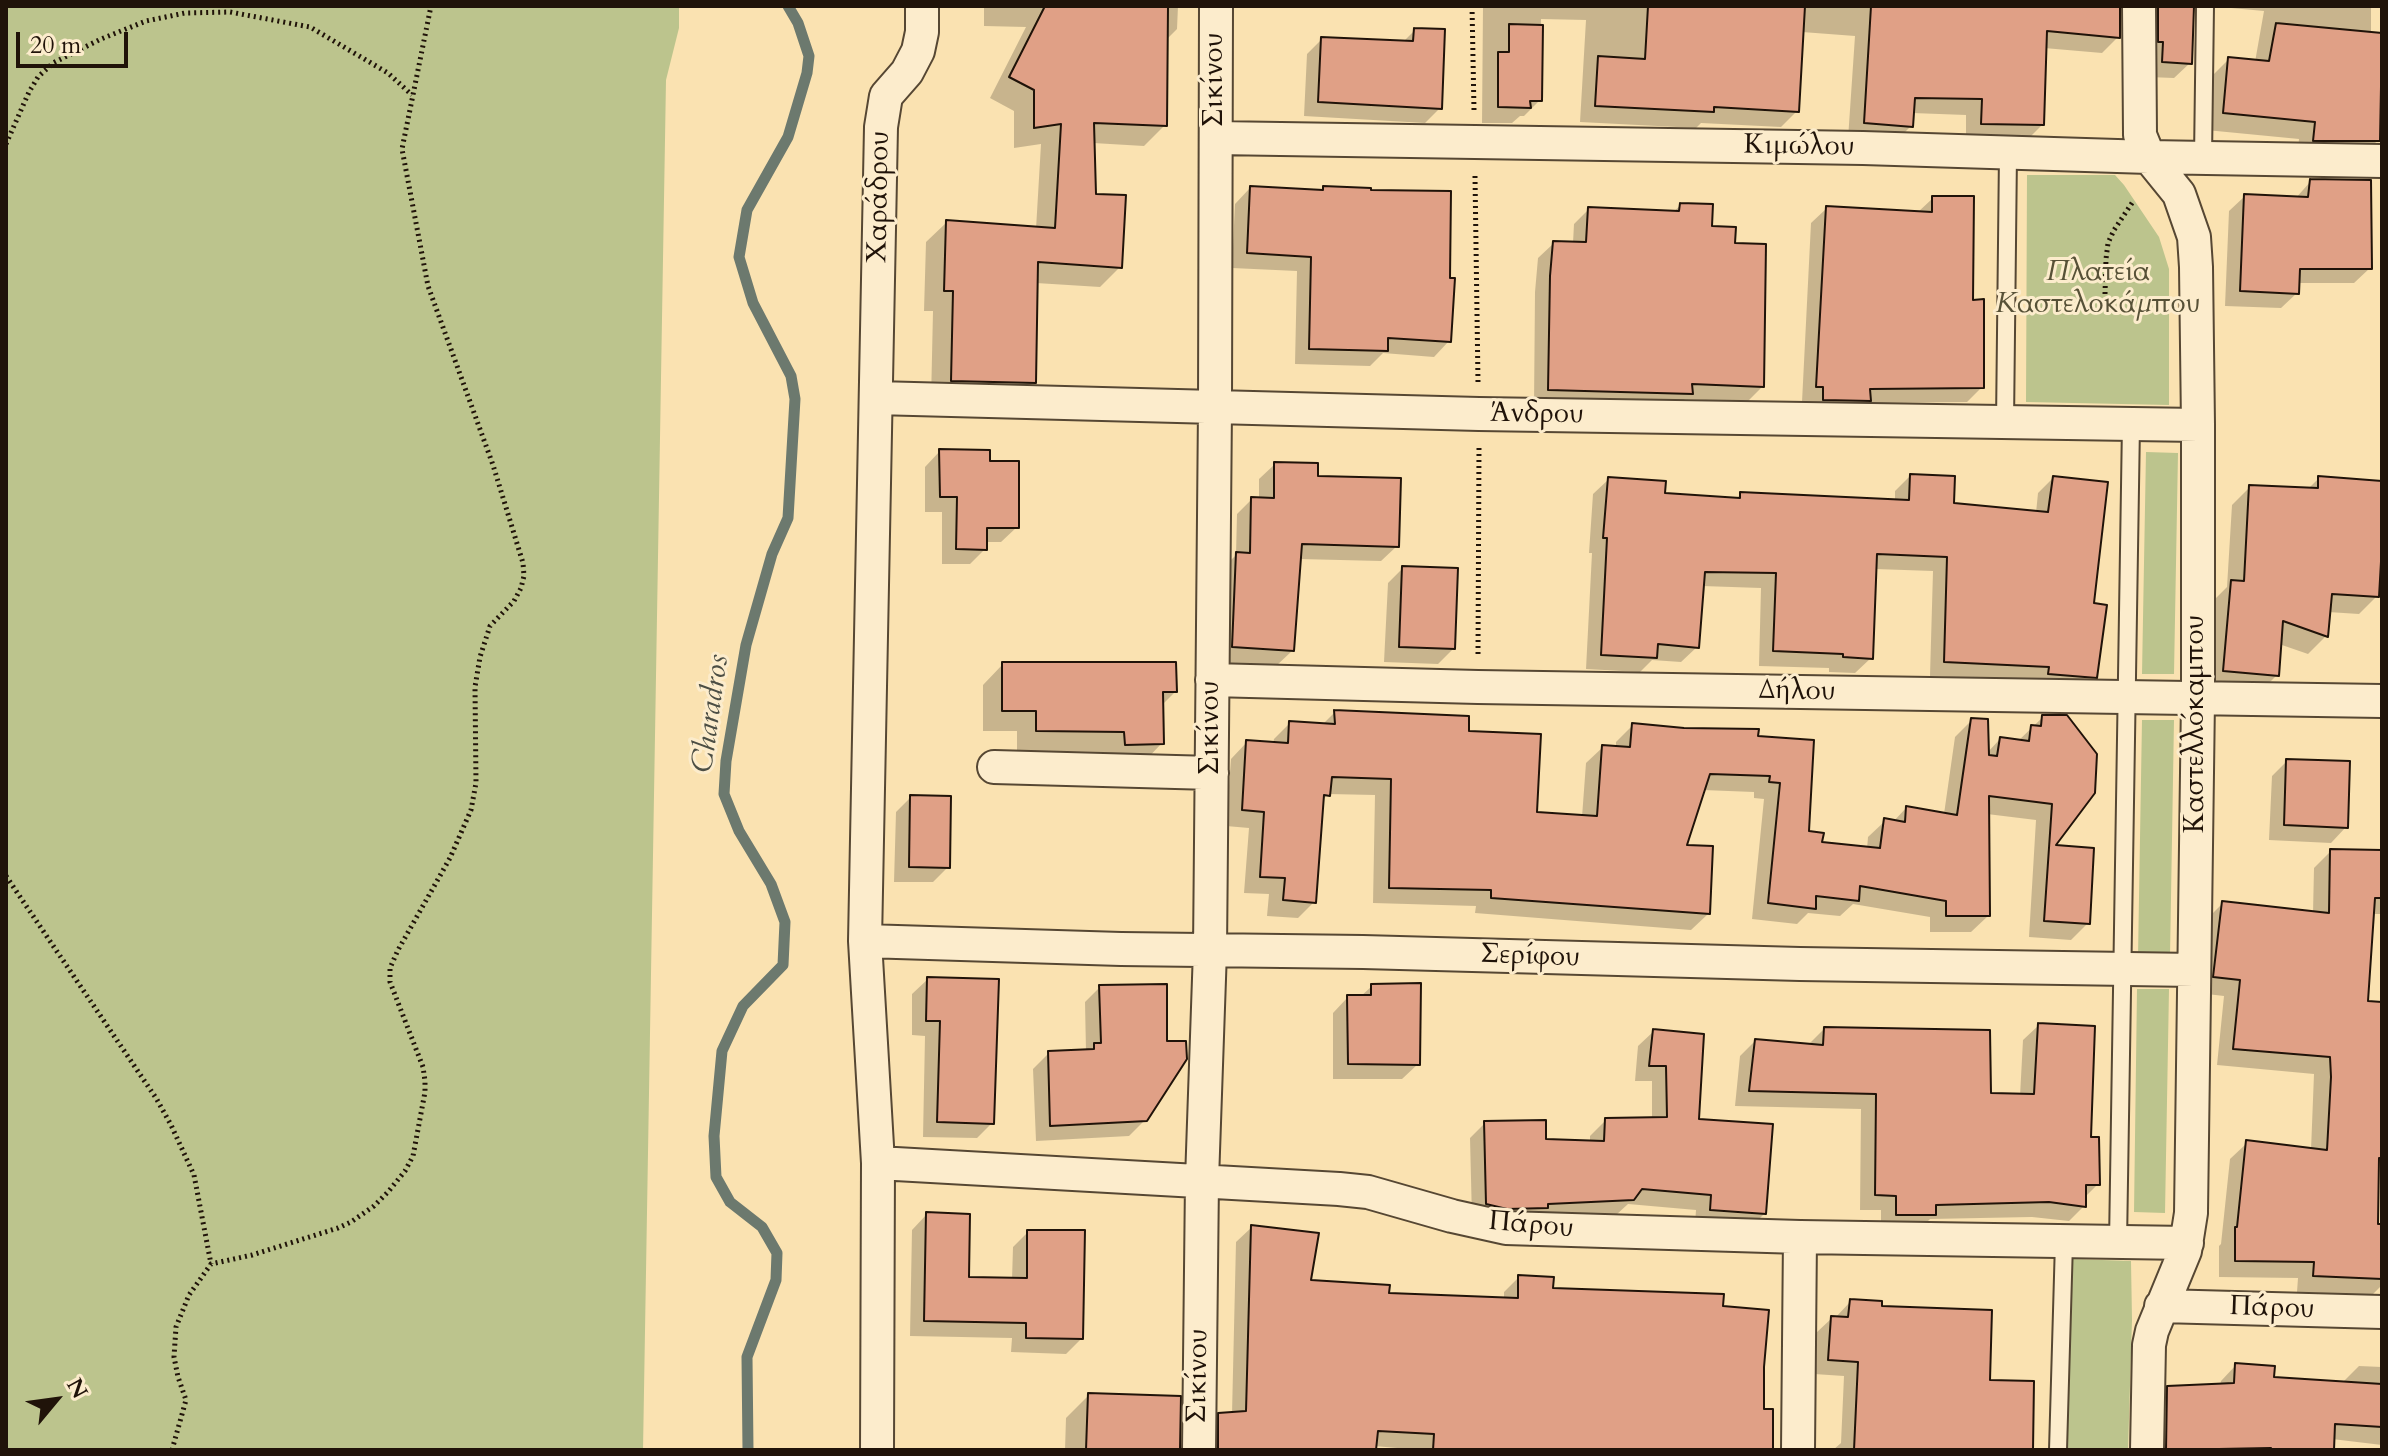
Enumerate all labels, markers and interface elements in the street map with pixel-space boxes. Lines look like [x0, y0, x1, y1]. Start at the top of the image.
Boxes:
scale bar [20, 16, 132, 66]
text: 20 m [30, 29, 81, 62]
street label: Σικίνου [1199, 33, 1233, 127]
street label: Κιμώλου [1743, 129, 1855, 165]
street label: Χαράδρου [862, 131, 898, 263]
park label: Πλατεία Καστελοκάμπου [1996, 257, 2200, 323]
street label: Άνδρου [1490, 397, 1584, 433]
street label: Καστελλόκαμπου [2180, 615, 2214, 833]
water label: Charadros [686, 652, 738, 776]
street label: Δήλου [1758, 675, 1836, 709]
street label: Σικίνου [1195, 681, 1229, 775]
street label: Σερίφου [1480, 938, 1580, 976]
street label: Πάρου [1487, 1206, 1575, 1246]
street label: Πάρου [2229, 1291, 2315, 1327]
street label: Σικίνου [1181, 1328, 1217, 1424]
north arrow [16, 1360, 96, 1440]
text: N [59, 1373, 95, 1404]

